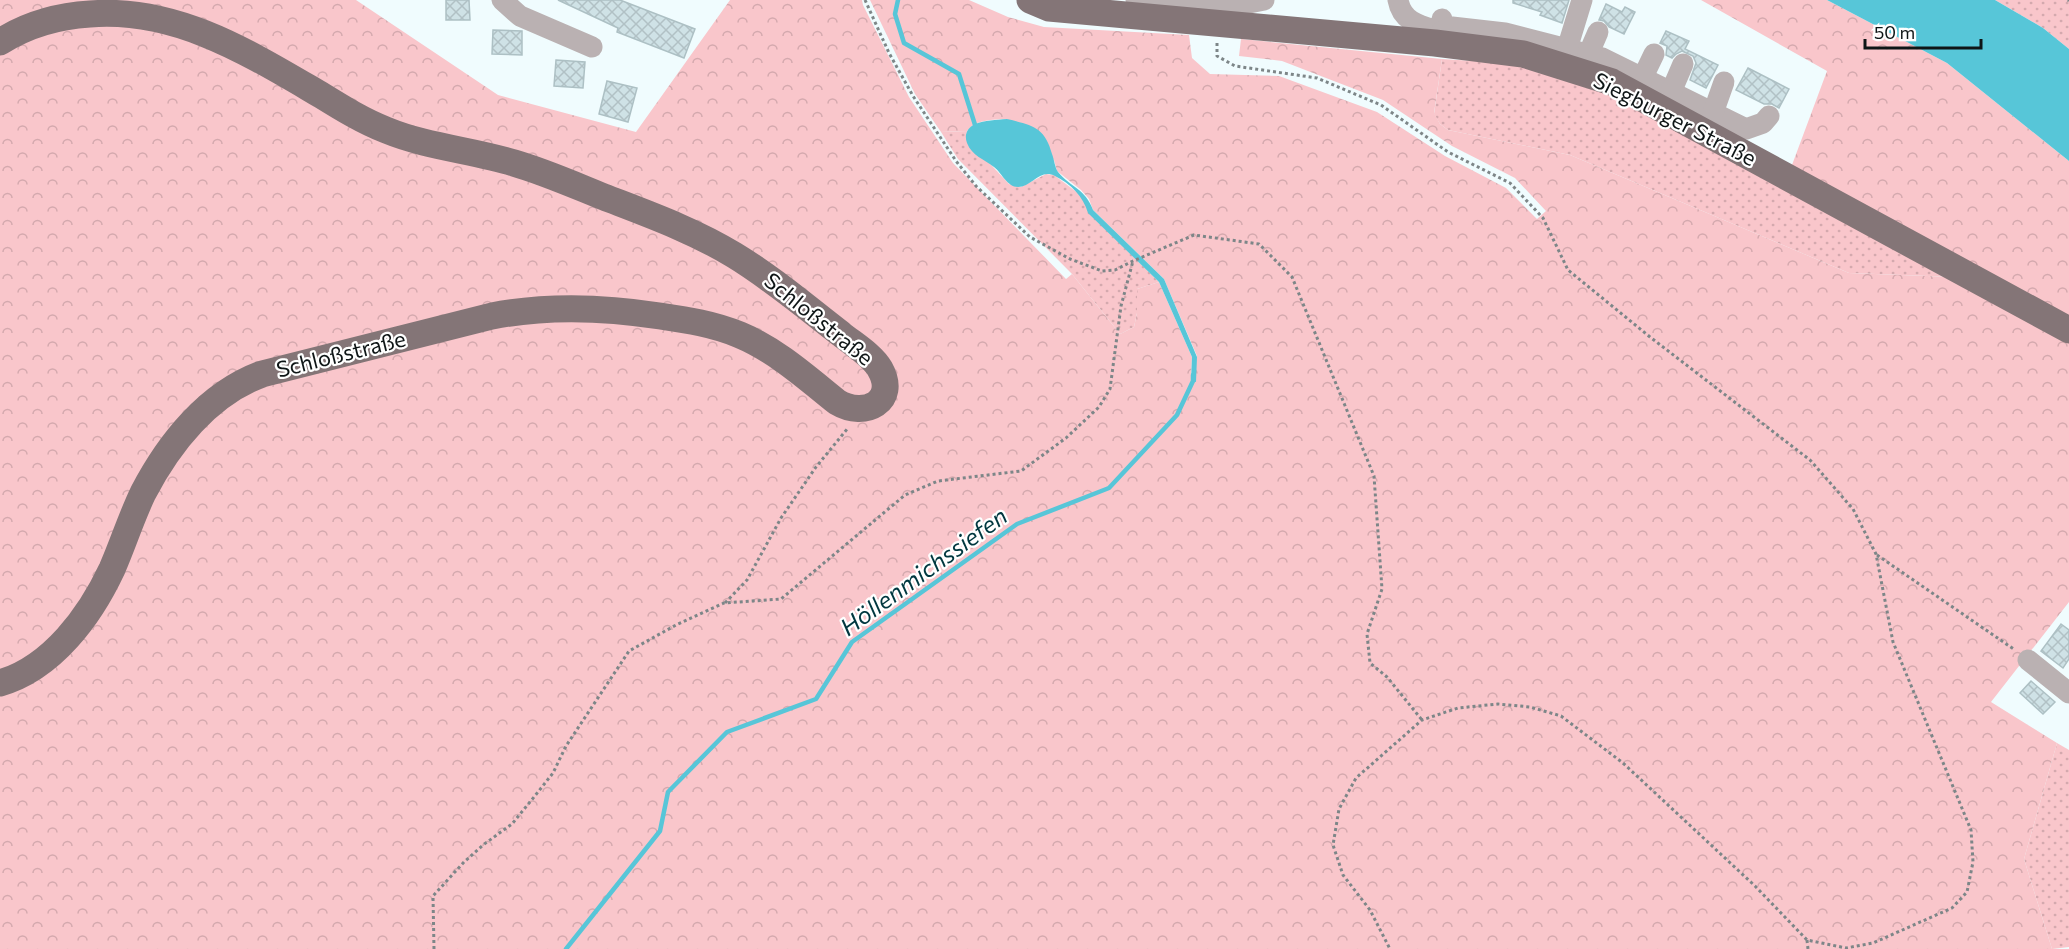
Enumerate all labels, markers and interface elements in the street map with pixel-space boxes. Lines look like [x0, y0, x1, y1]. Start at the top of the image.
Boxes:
scale bar [1865, 12, 1980, 50]
text: 50 m [1874, 21, 1915, 43]
street label: Siegburger Straße [1589, 66, 1761, 171]
street label: Schloßstraße [759, 266, 879, 371]
street label: Schloßstraße [273, 324, 408, 383]
water label: Höllenmichssiefen [834, 500, 1012, 641]

